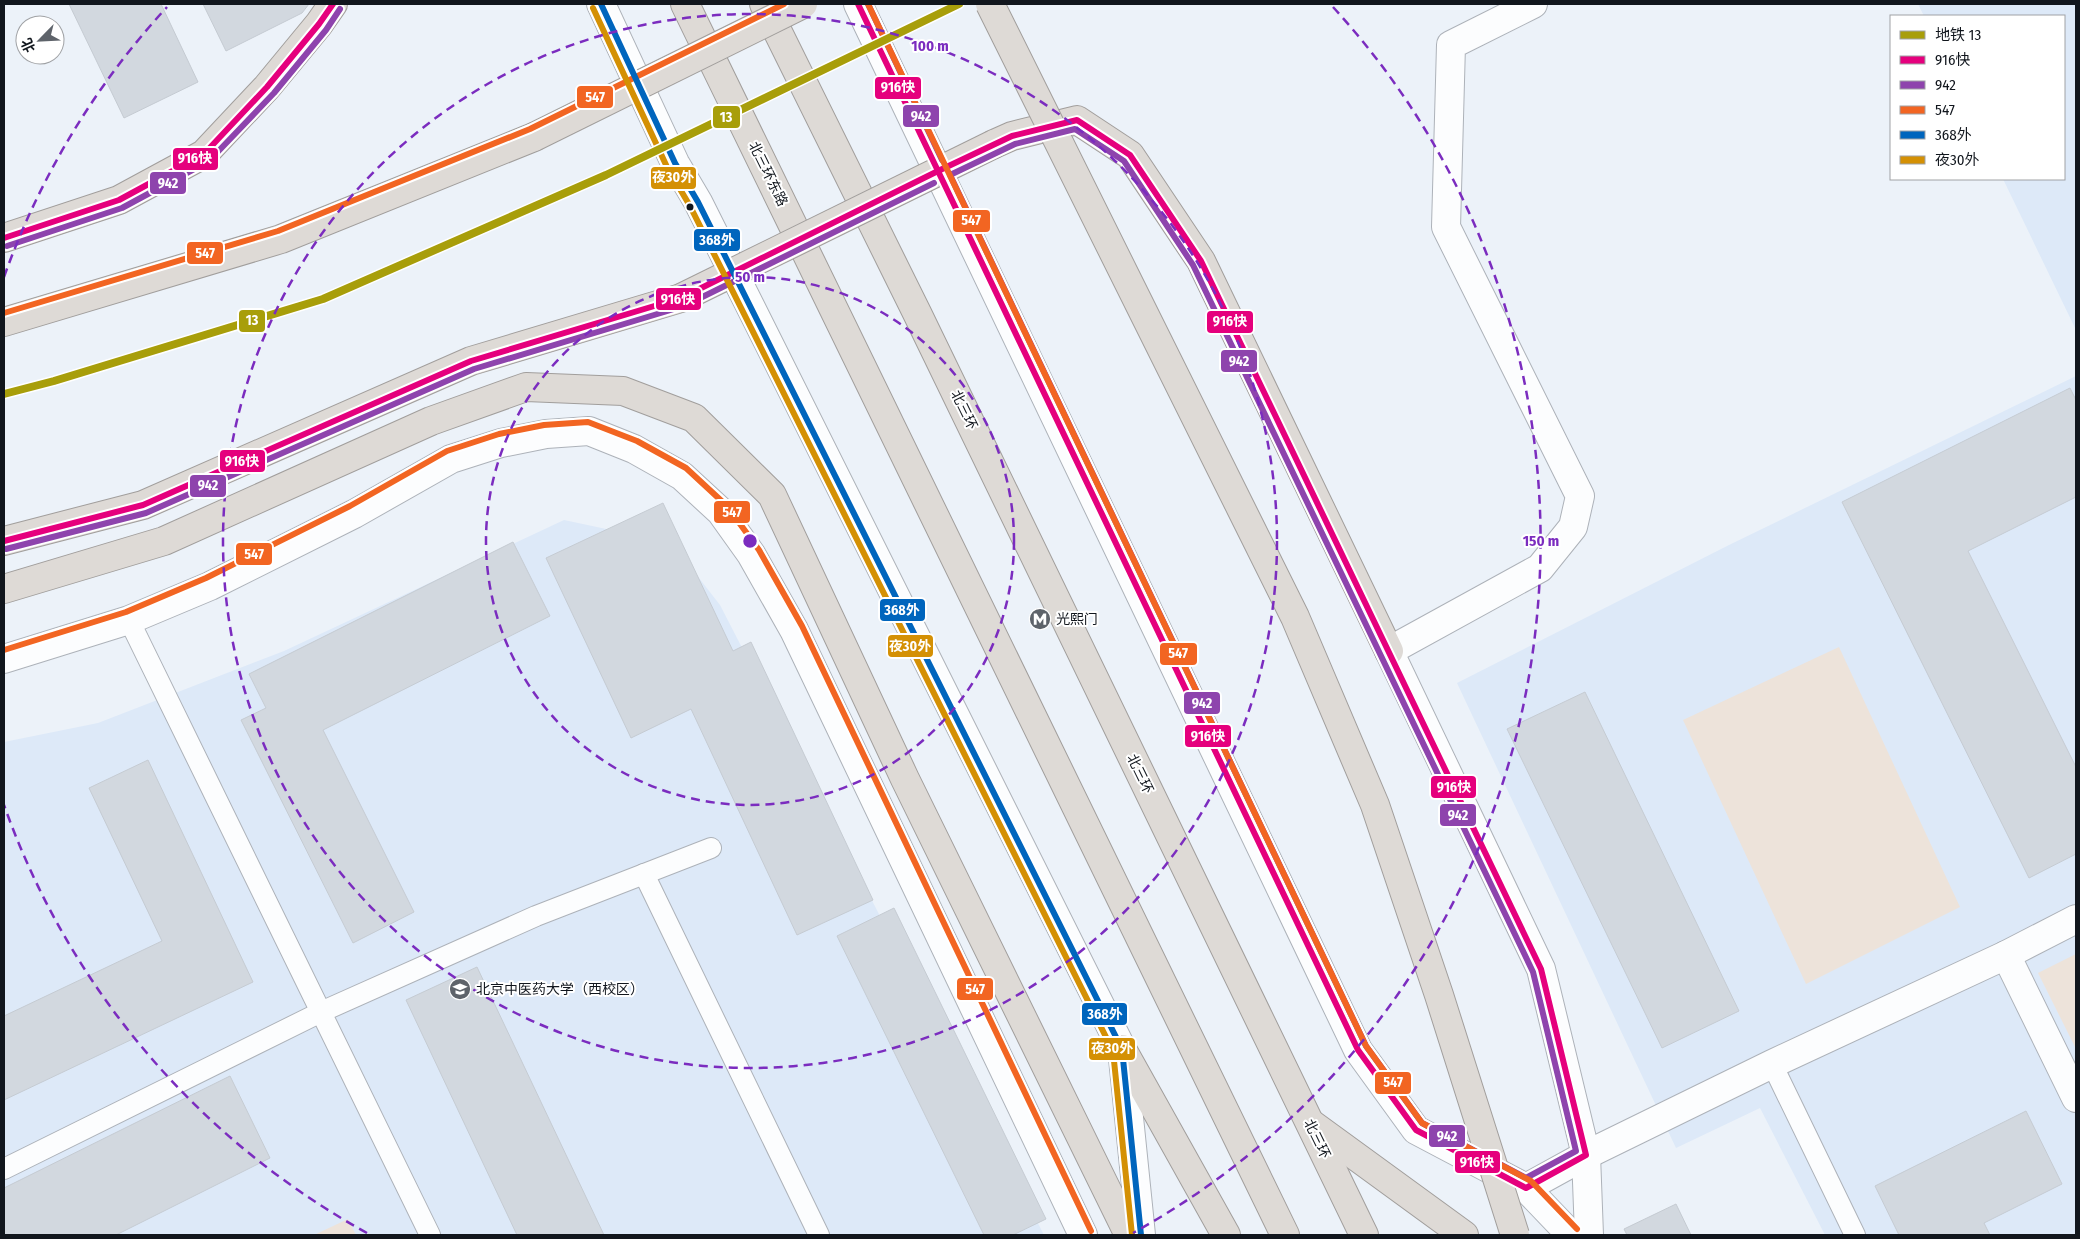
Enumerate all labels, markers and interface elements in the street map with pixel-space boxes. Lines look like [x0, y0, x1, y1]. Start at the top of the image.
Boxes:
north arrow [15, 15, 65, 65]
legend [1890, 15, 2065, 180]
text: 地铁 13 [1935, 26, 1981, 44]
text: 北 [18, 35, 39, 55]
text: 100 m [911, 37, 949, 55]
text: 916快 [1935, 51, 1970, 69]
line badge: 916快 [874, 76, 922, 100]
text: 942 [1935, 76, 1956, 94]
text: 916快 [881, 79, 915, 96]
line badge: 547 [576, 85, 614, 109]
text: 547 [585, 89, 605, 106]
text: 547 [1935, 101, 1955, 119]
line badge: 942 [902, 104, 940, 128]
line badge: 13 [712, 105, 741, 129]
text: 942 [911, 108, 932, 125]
text: 13 [720, 109, 733, 126]
text: 368外 [1935, 126, 1972, 144]
street label: 北三环东路 [745, 139, 791, 209]
line badge: 916快 [172, 147, 219, 171]
text: 916快 [178, 150, 212, 167]
text: 夜30外 [1935, 151, 1980, 169]
line badge: 夜30外 [650, 166, 697, 190]
text: 夜30外 [652, 169, 694, 186]
line badge: 942 [149, 171, 187, 195]
text: 942 [158, 175, 179, 192]
unlabelled marker [685, 202, 695, 212]
line badge: 547 [952, 209, 991, 233]
text: 547 [961, 212, 981, 229]
line badge: 368外 [693, 228, 741, 252]
text: 368外 [698, 232, 735, 249]
line badge: 547 [186, 241, 224, 265]
text: 547 [195, 245, 215, 262]
text: 50 m [735, 268, 765, 286]
line badge: 916快 [655, 287, 702, 311]
text: 916快 [661, 291, 695, 308]
line badge: 13 [238, 309, 266, 333]
line badge: 916快 [1206, 310, 1254, 334]
text: 13 [246, 312, 259, 329]
text: 916快 [1213, 313, 1247, 330]
line badge: 942 [1220, 349, 1258, 373]
text: 942 [1229, 353, 1250, 370]
street label: 北三环 [947, 387, 981, 433]
line badge: 916快 [219, 449, 266, 473]
text: 916快 [225, 453, 259, 470]
line badge: 942 [189, 474, 227, 498]
text: 942 [198, 477, 219, 494]
line badge: 547 [713, 500, 751, 524]
text: 547 [722, 504, 742, 521]
centre of rings [741, 532, 759, 550]
text: 150 m [1523, 532, 1559, 550]
line badge: 547 [235, 542, 273, 566]
text: 547 [244, 546, 264, 563]
line badge: 368外 [879, 598, 926, 622]
text: 368外 [883, 602, 920, 619]
metro station icon: 光熙门 [1028, 607, 1052, 631]
place label: 光熙门 [1056, 611, 1098, 628]
line badge: 夜30外 [887, 634, 934, 658]
text: 夜30外 [889, 638, 931, 655]
line badge: 547 [1159, 642, 1198, 666]
text: 547 [1168, 645, 1188, 662]
line badge: 942 [1183, 691, 1221, 715]
text: 942 [1192, 695, 1213, 712]
line badge: 916快 [1184, 724, 1232, 748]
text: 916快 [1191, 728, 1225, 745]
street label: 北三环 [1123, 751, 1157, 797]
line badge: 916快 [1430, 775, 1477, 799]
text: 916快 [1437, 779, 1471, 796]
line badge: 942 [1439, 803, 1477, 827]
text: 942 [1448, 807, 1469, 824]
school or university icon: 北京中医药大学（西校区） [448, 977, 472, 1001]
line badge: 547 [956, 977, 994, 1001]
place label: 北京中医药大学（西校区） [476, 981, 644, 998]
text: 547 [965, 981, 985, 998]
line badge: 368外 [1081, 1002, 1128, 1026]
text: 368外 [1086, 1006, 1123, 1023]
line badge: 夜30外 [1088, 1037, 1136, 1061]
text: 夜30外 [1091, 1040, 1133, 1057]
line badge: 547 [1374, 1071, 1412, 1095]
text: 547 [1383, 1074, 1403, 1091]
street label: 北三环 [1300, 1116, 1334, 1162]
line badge: 942 [1428, 1124, 1466, 1148]
text: 942 [1437, 1128, 1458, 1145]
line badge: 916快 [1454, 1150, 1501, 1174]
text: 916快 [1460, 1154, 1494, 1171]

